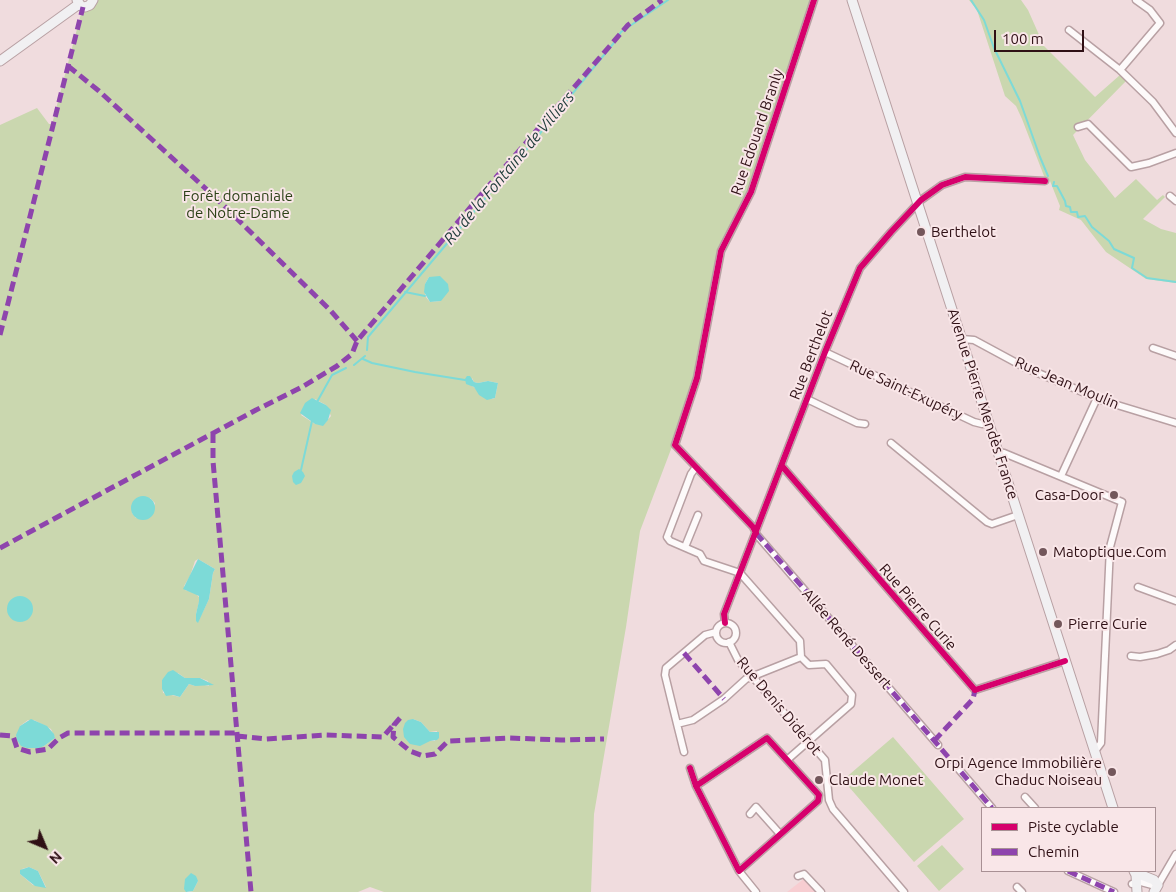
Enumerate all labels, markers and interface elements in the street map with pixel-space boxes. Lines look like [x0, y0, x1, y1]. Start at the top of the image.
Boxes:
scale bar [996, 20, 1086, 52]
text: 100 m [1002, 30, 1044, 47]
street label: Rue Edouard Branly [727, 67, 787, 197]
water label: Ru de la Fontaine de Villiers [440, 88, 578, 248]
park label: Forêt domaniale de Notre-Dame [183, 187, 293, 222]
place label: Berthelot [931, 223, 996, 241]
marker: Berthelot [915, 226, 927, 238]
street label: Avenue Pierre Mendès France [944, 306, 1022, 502]
street label: Rue Berthelot [786, 308, 836, 402]
street label: Rue Jean Moulin [1012, 353, 1122, 413]
street label: Rue Saint-Exupéry [847, 356, 965, 424]
place label: Casa-Door [1035, 486, 1104, 504]
marker: Casa-Door [1108, 489, 1120, 501]
place label: Matoptique.Com [1053, 543, 1167, 561]
marker: Matoptique.Com [1037, 546, 1049, 558]
street label: Rue Pierre Curie [876, 560, 960, 654]
street label: Allée René Dessert [798, 585, 896, 693]
place label: Pierre Curie [1068, 615, 1147, 633]
marker: Pierre Curie [1052, 618, 1064, 630]
street label: Rue Denis Diderot [733, 653, 825, 759]
place label: Orpi Agence Immobilière Chaduc Noiseau [934, 754, 1102, 789]
marker: Orpi Agence Immobilière Chaduc Noiseau [1106, 766, 1118, 778]
place label: Claude Monet [829, 771, 923, 789]
marker: Claude Monet [813, 774, 825, 786]
legend [981, 807, 1156, 872]
text: Piste cyclable [1028, 818, 1119, 835]
north arrow [20, 822, 70, 872]
text: Chemin [1028, 843, 1079, 860]
text: N [46, 848, 65, 867]

